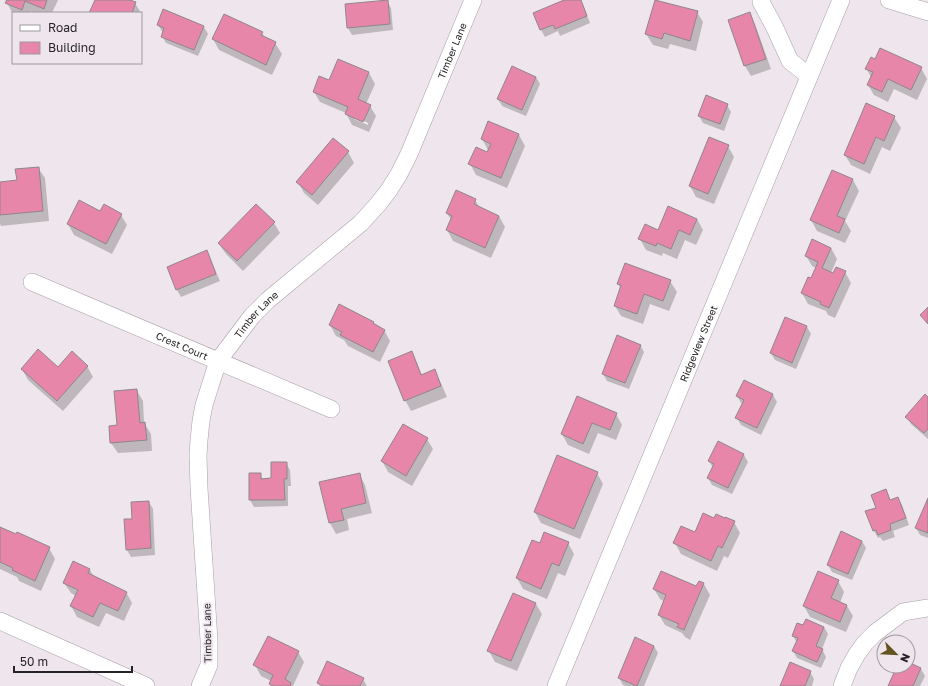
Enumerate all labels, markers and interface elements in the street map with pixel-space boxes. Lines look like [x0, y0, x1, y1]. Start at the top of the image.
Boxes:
legend [12, 12, 142, 64]
text: Road [48, 20, 77, 35]
street label: Timber Lane [435, 21, 469, 80]
text: Building [48, 40, 96, 55]
street label: Timber Lane [232, 288, 280, 340]
street label: Ridgeview Street [677, 303, 720, 383]
street label: Crest Court [154, 329, 210, 362]
street label: Timber Lane [200, 603, 214, 663]
north arrow [876, 634, 916, 674]
scale bar [14, 648, 132, 674]
text: N [898, 652, 913, 665]
text: 50 m [20, 654, 48, 669]

